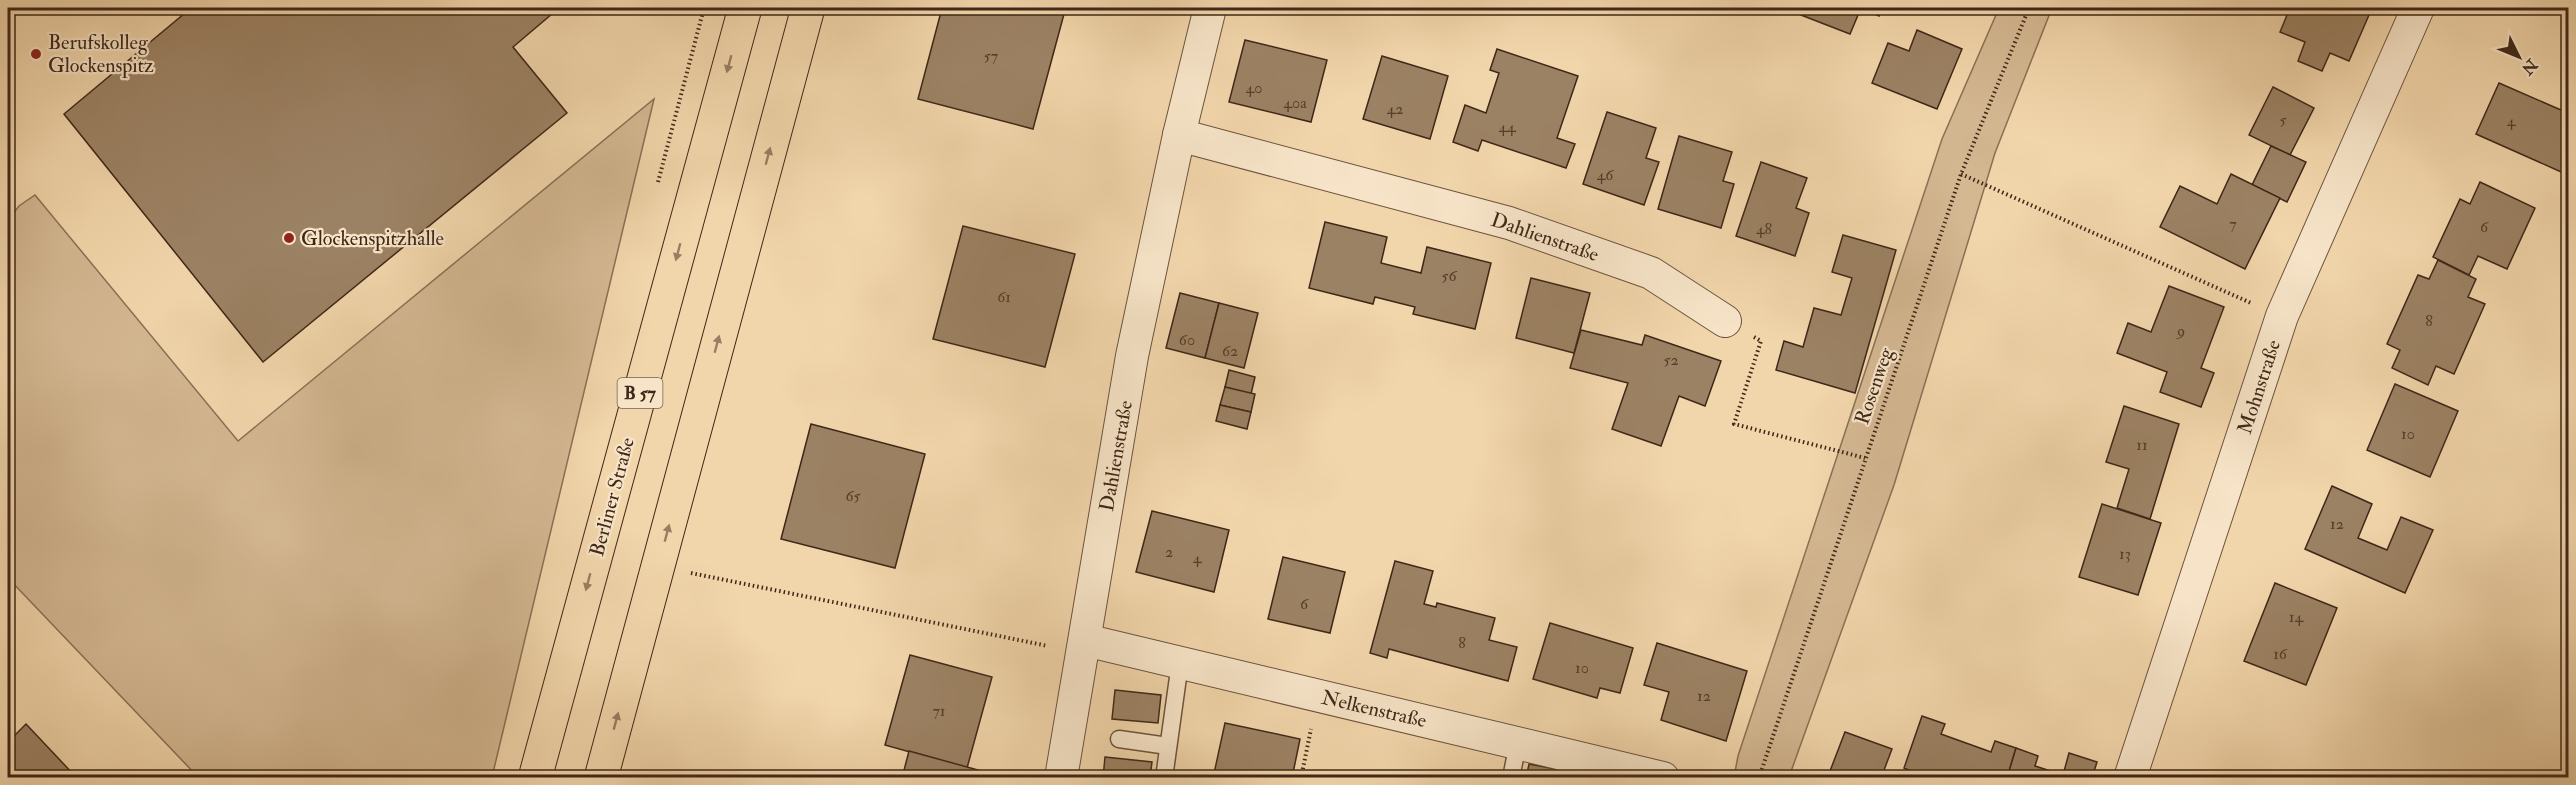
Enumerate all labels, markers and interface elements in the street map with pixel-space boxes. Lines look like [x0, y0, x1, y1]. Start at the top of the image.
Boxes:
north arrow [2489, 27, 2549, 87]
place label: Berufskolleg Glockenspitz [48, 30, 154, 79]
house number: 57 [984, 46, 999, 66]
marker: Berufskolleg Glockenspitz [29, 47, 43, 61]
text: N [2517, 54, 2542, 79]
one-way arrow [724, 55, 733, 73]
house number: 40 [1246, 78, 1262, 98]
house number: 40a [1283, 93, 1307, 113]
house number: 42 [1387, 99, 1403, 119]
house number: 5 [2279, 110, 2287, 130]
house number: 4 [2507, 111, 2517, 131]
house number: 44 [1498, 117, 1517, 137]
one-way arrow [764, 147, 773, 165]
house number: 46 [1597, 165, 1614, 185]
street label: Dahlienstraße [1488, 207, 1602, 267]
house number: 7 [2229, 214, 2237, 234]
house number: 6 [2480, 217, 2489, 237]
house number: 48 [1756, 219, 1773, 239]
place label: Glockenspitzhalle [301, 226, 444, 252]
marker: Glockenspitzhalle [282, 231, 296, 245]
one-way arrow [673, 243, 682, 261]
house number: 56 [1441, 266, 1457, 286]
house number: 61 [997, 287, 1011, 307]
house number: 8 [2425, 311, 2433, 331]
house number: 9 [2176, 321, 2185, 341]
house number: 60 [1179, 330, 1195, 350]
one-way arrow [713, 335, 722, 353]
street label: Mohnstraße [2232, 337, 2286, 437]
house number: 62 [1222, 341, 1238, 361]
street label: Rosenweg [1849, 343, 1899, 428]
house number: 52 [1663, 350, 1679, 370]
road number: B 57 [618, 378, 662, 408]
street label: Dahlienstraße [1094, 399, 1138, 513]
house number: 10 [2401, 424, 2415, 444]
street label: Berliner Straße [584, 435, 640, 559]
house number: 11 [2136, 435, 2148, 455]
house number: 65 [845, 486, 861, 506]
house number: 12 [2330, 514, 2344, 534]
one-way arrow [662, 524, 672, 542]
house number: 2 [1165, 542, 1173, 562]
house number: 13 [2119, 544, 2131, 564]
house number: 4 [1193, 548, 1203, 568]
one-way arrow [583, 573, 593, 591]
house number: 6 [1300, 594, 1309, 614]
house number: 14 [2289, 607, 2305, 627]
house number: 8 [1458, 633, 1466, 653]
house number: 16 [2273, 644, 2288, 664]
house number: 10 [1575, 658, 1589, 678]
street label: Nelkenstraße [1319, 685, 1429, 733]
house number: 12 [1697, 686, 1711, 706]
house number: 71 [932, 701, 946, 721]
one-way arrow [612, 712, 621, 730]

